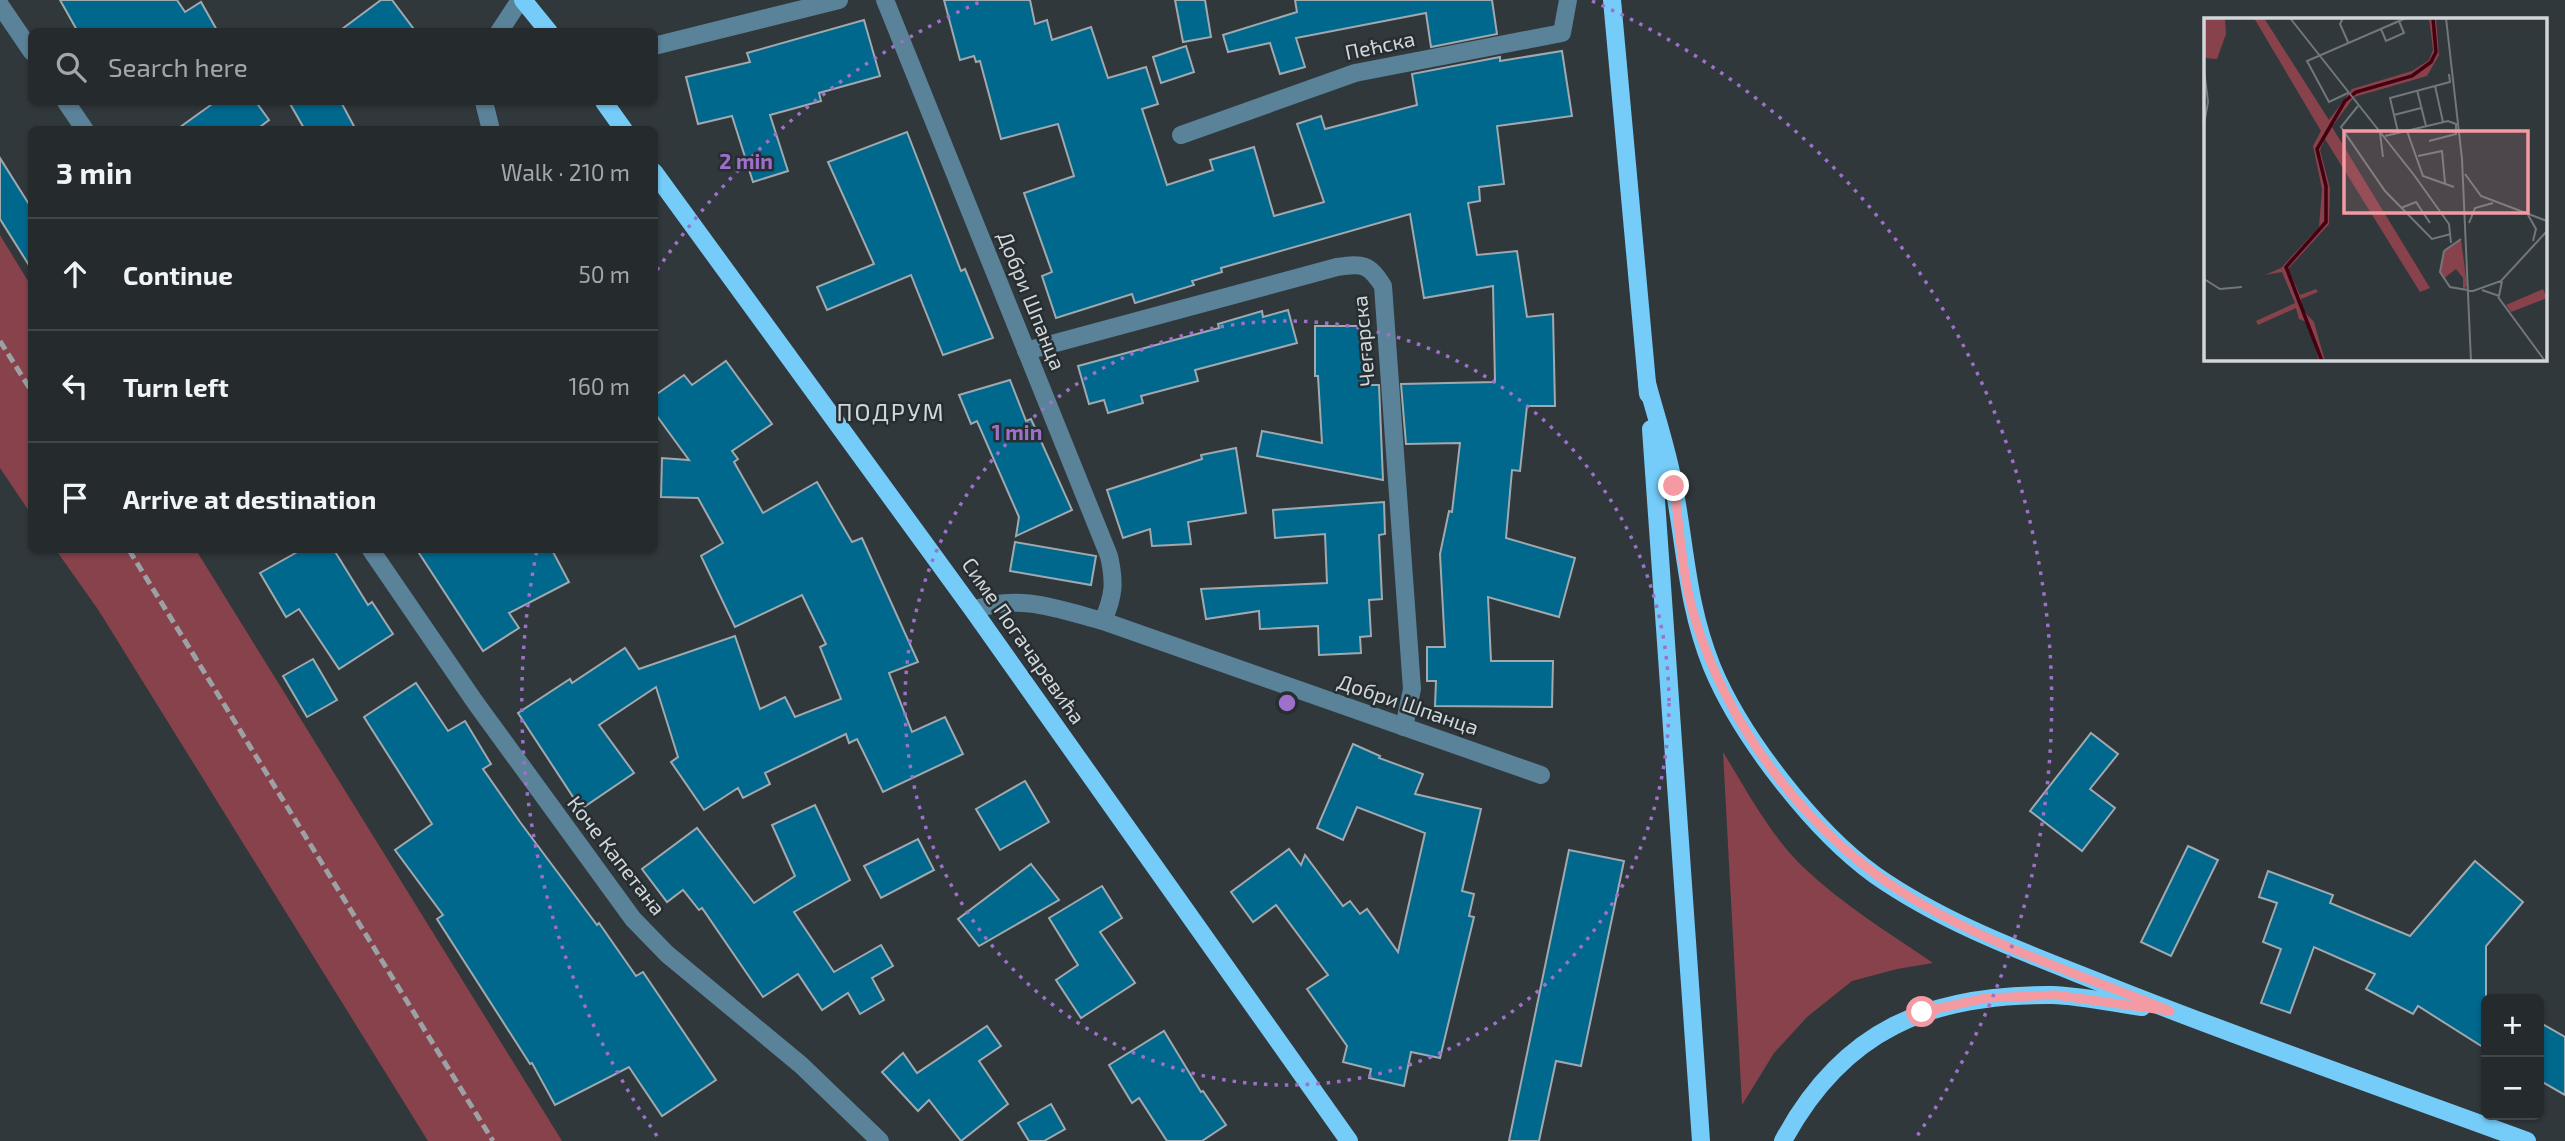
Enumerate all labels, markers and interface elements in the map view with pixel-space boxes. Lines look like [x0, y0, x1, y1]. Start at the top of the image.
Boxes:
inset map [2204, 18, 2548, 360]
street label: Пећска [1342, 25, 1417, 64]
search box [28, 28, 658, 105]
icon: search [52, 48, 90, 86]
text: Search here [108, 51, 248, 82]
text: 2 min [719, 148, 773, 173]
text: 3 min [56, 154, 132, 190]
text: Walk · 210 m [501, 158, 630, 186]
street label: Добри Шпанца [993, 227, 1072, 373]
icon: ahead [56, 255, 94, 293]
text: Continue [123, 259, 233, 290]
text: 50 m [579, 260, 630, 288]
street label: Чегарска [1346, 295, 1379, 388]
icon: left [56, 367, 94, 405]
text: Turn left [123, 371, 229, 402]
text: 160 m [569, 372, 630, 400]
district label: ПОДРУМ [837, 397, 945, 426]
text: 1 min [992, 419, 1042, 444]
route end [1658, 470, 1689, 501]
icon: arrive [56, 479, 94, 517]
text: Arrive at destination [123, 483, 376, 514]
street label: Симе Погачаревића [957, 552, 1091, 728]
street label: Добри Шпанца [1335, 668, 1482, 739]
centre of rings [1275, 691, 1299, 715]
street label: Коче Капетана [563, 790, 672, 920]
map controls [2481, 994, 2544, 1120]
button: + [2481, 994, 2544, 1057]
route start [1906, 996, 1937, 1027]
button: − [2481, 1057, 2544, 1120]

